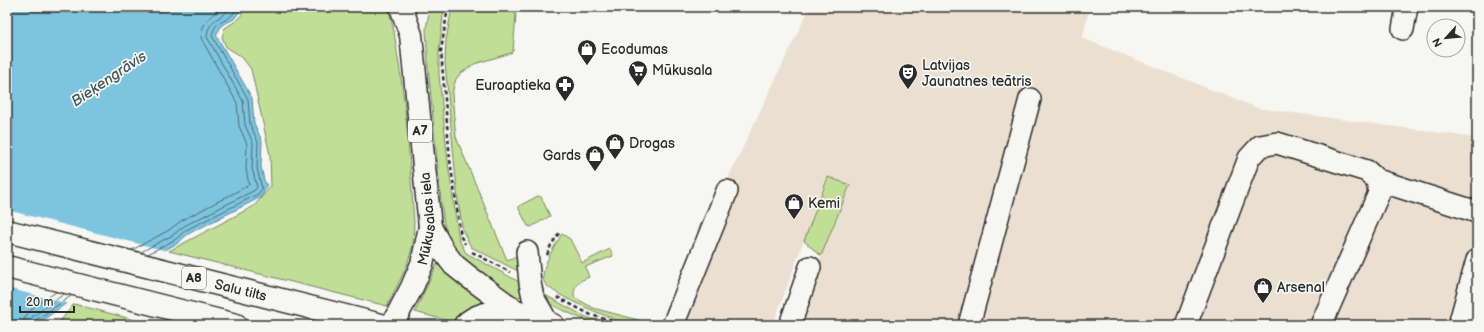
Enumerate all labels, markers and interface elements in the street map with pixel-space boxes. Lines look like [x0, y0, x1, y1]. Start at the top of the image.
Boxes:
north arrow [1426, 18, 1466, 58]
text: N [1430, 36, 1445, 49]
shop icon: Ecodumas [576, 38, 598, 66]
place label: Ecodumas [601, 41, 668, 58]
water label: Bieķengrāvis [68, 47, 151, 111]
place label: Latvijas Jaunatnes teātris [922, 57, 1032, 90]
supermarket icon: Mūkusala [627, 59, 649, 87]
place label: Mūkusala [652, 62, 713, 79]
theatre icon: Latvijas Jaunatnes teātris [897, 62, 919, 90]
pharmacy icon: Euroaptieka [554, 74, 576, 102]
place label: Euroaptieka [475, 77, 551, 94]
road number: A7 [408, 120, 432, 142]
shop icon: Drogas [604, 132, 626, 160]
place label: Drogas [629, 135, 675, 152]
shop icon: Gards [584, 144, 606, 172]
place label: Gards [543, 147, 581, 164]
street label: Mūkusalas iela [413, 171, 439, 267]
shop icon: Kemi [783, 192, 805, 220]
place label: Kemi [808, 195, 840, 212]
road number: A8 [182, 267, 206, 289]
street label: Salu tilts [213, 275, 269, 304]
shop icon: Arsenal [1252, 276, 1274, 304]
place label: Arsenal [1277, 279, 1325, 296]
scale bar [20, 288, 74, 314]
text: 20 m [26, 295, 53, 310]

